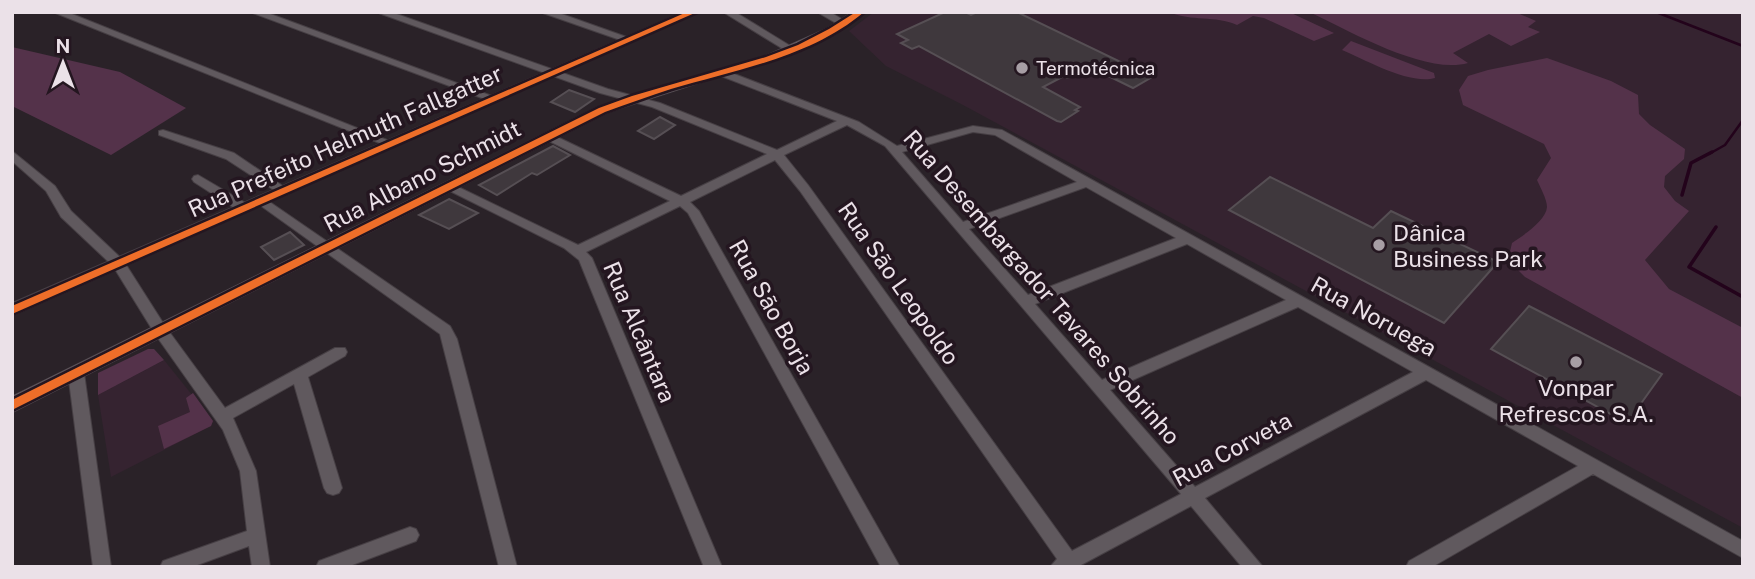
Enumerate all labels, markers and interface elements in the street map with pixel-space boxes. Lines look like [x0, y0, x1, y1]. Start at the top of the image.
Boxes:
north arrow [28, 28, 98, 98]
text: N [56, 35, 70, 57]
place label: Termotécnica [1036, 57, 1155, 79]
street label: Rua Prefeito Helmuth Fallgatter [184, 59, 506, 223]
marker: Termotécnica [1014, 60, 1030, 76]
street label: Rua Albano Schmidt [319, 115, 525, 237]
street label: Rua Desembargador Tavares Sobrinho [898, 124, 1186, 450]
street label: Rua São Leopoldo [833, 197, 965, 369]
place label: Dânica Business Park [1393, 219, 1543, 272]
street label: Rua São Borja [724, 235, 820, 379]
marker: Dânica Business Park [1371, 237, 1387, 253]
street label: Rua Alcântara [598, 257, 682, 407]
street label: Rua Noruega [1307, 270, 1441, 362]
marker: Vonpar Refrescos S.A. [1568, 354, 1584, 370]
place label: Vonpar Refrescos S.A. [1498, 374, 1654, 427]
street label: Rua Corveta [1168, 406, 1296, 492]

